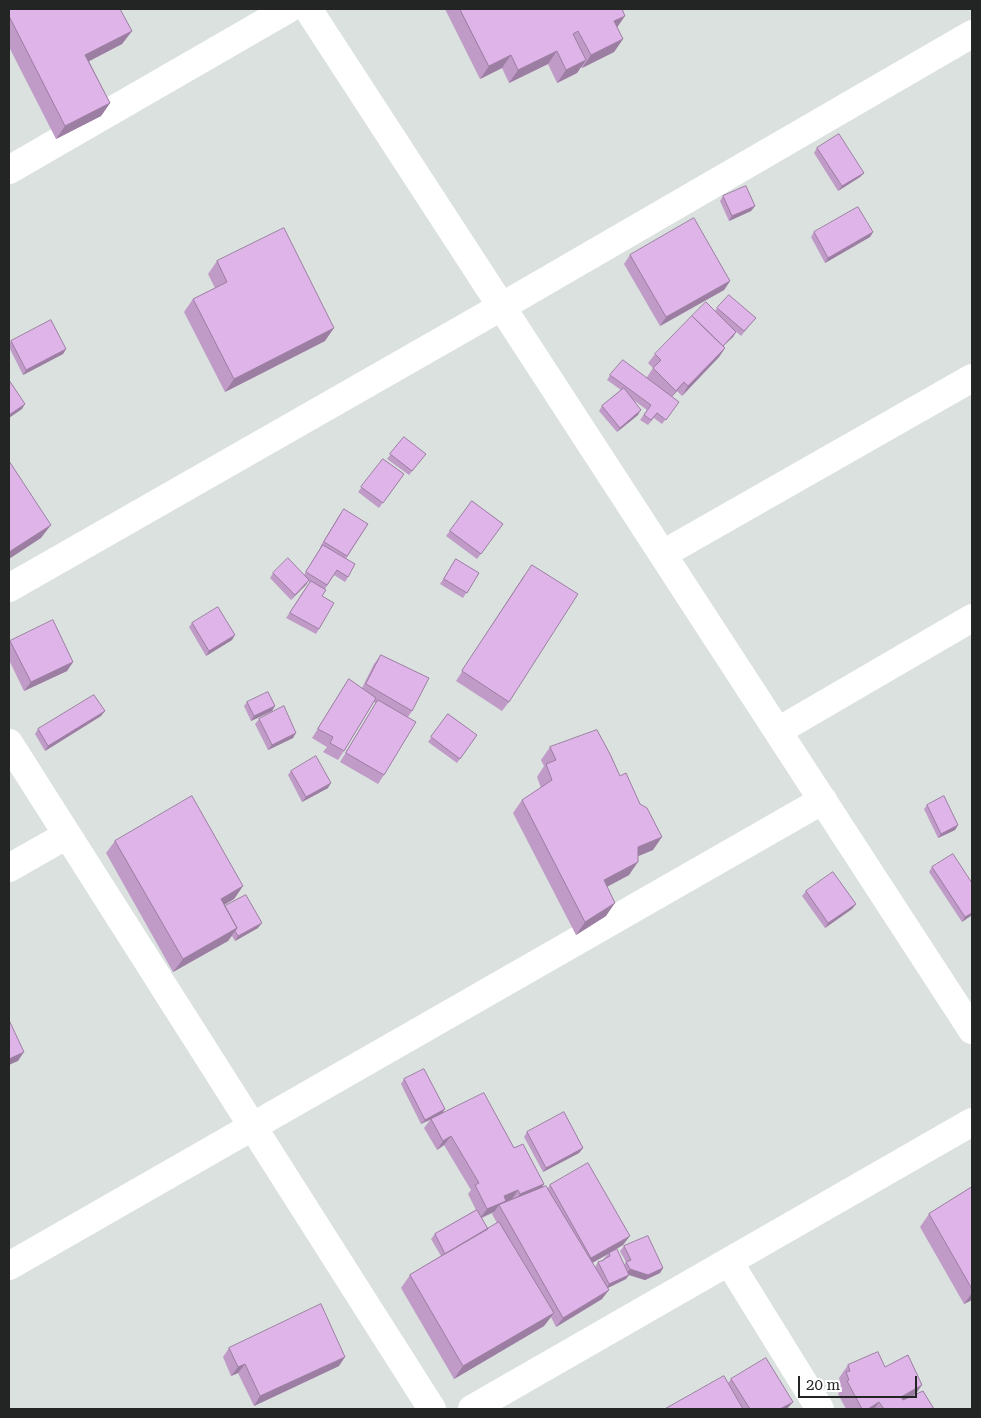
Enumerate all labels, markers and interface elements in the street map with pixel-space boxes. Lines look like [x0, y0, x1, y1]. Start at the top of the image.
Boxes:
scale bar [801, 1366, 920, 1398]
text: 20 m [806, 1376, 840, 1394]

